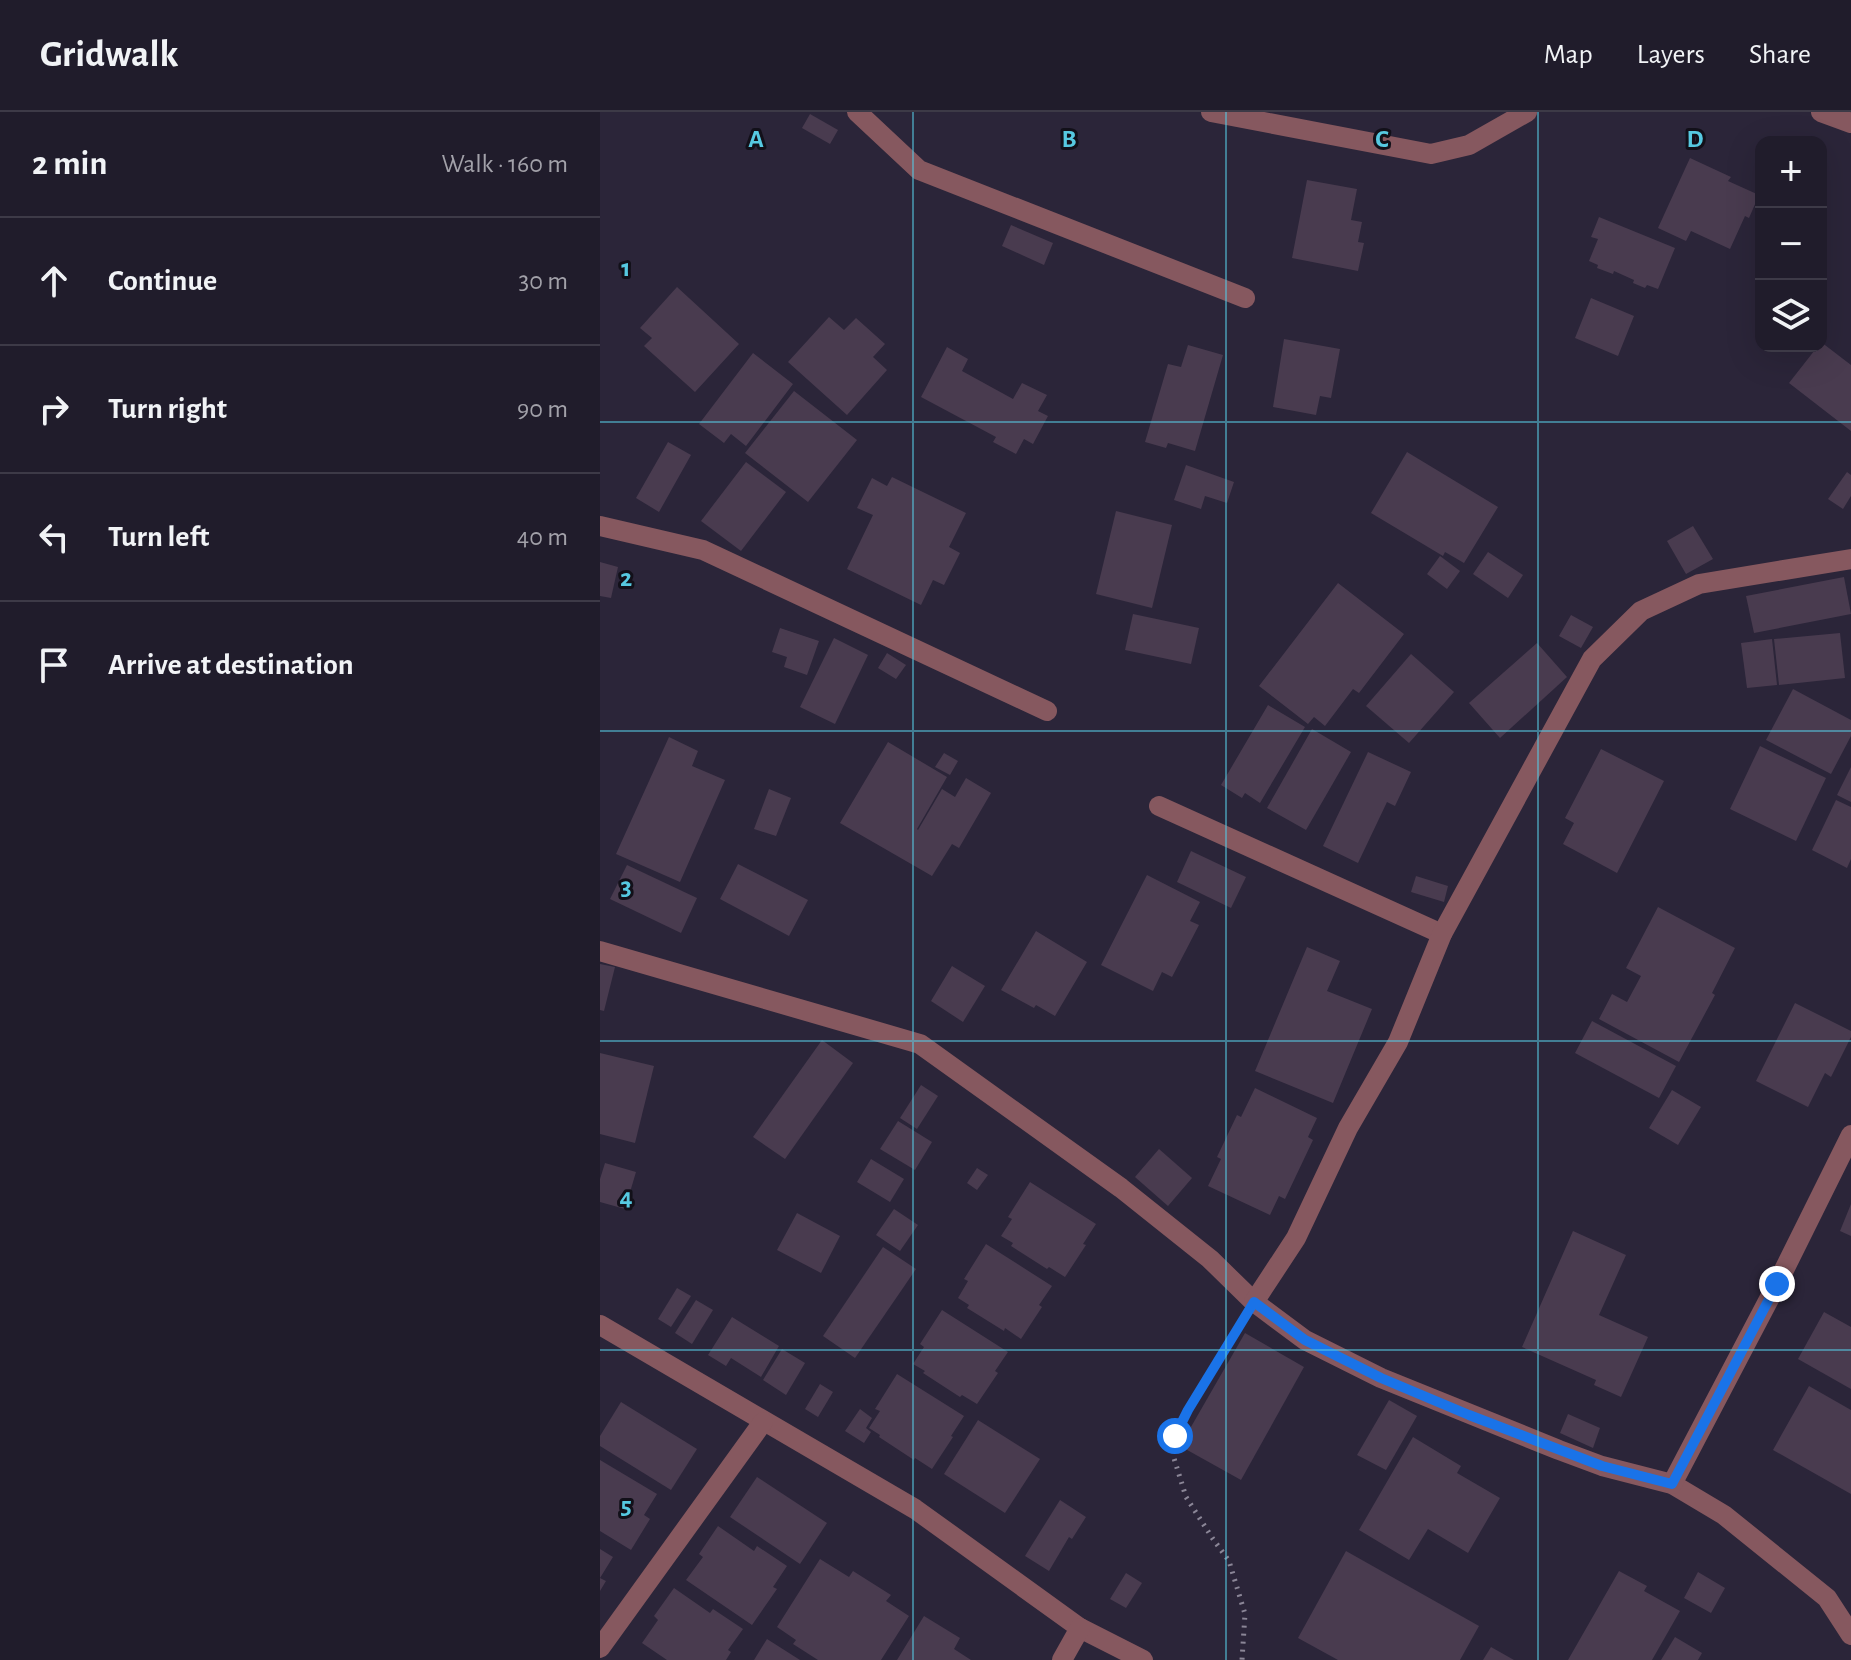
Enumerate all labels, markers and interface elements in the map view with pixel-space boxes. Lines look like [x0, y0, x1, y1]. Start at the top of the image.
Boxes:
text: Gridwalk [40, 36, 178, 74]
text: Map [1544, 41, 1593, 69]
text: Layers [1637, 41, 1705, 69]
text: Share [1749, 41, 1811, 69]
text: A [748, 126, 764, 152]
text: B [1061, 126, 1077, 152]
text: C [1375, 126, 1389, 152]
text: D [1686, 126, 1704, 152]
map controls [1755, 136, 1827, 352]
button: + [1755, 136, 1827, 208]
text: 2 min [32, 147, 107, 181]
text: Walk · 160 m [441, 151, 568, 177]
button: − [1755, 208, 1827, 280]
text: 1 [621, 255, 631, 281]
icon: ahead [32, 259, 76, 303]
text: Continue [108, 266, 217, 296]
text: 30 m [518, 268, 568, 294]
button: layers [1755, 280, 1827, 352]
icon: right [32, 387, 76, 431]
text: Turn right [108, 394, 227, 424]
text: 90 m [517, 396, 568, 422]
icon: left [32, 515, 76, 559]
text: Turn left [108, 522, 209, 552]
text: 40 m [517, 524, 568, 550]
text: 2 [620, 565, 632, 591]
icon: arrive [32, 643, 76, 687]
text: Arrive at destination [108, 650, 354, 680]
text: 3 [620, 874, 632, 900]
text: 4 [619, 1184, 633, 1210]
route end [1759, 1266, 1795, 1302]
route start [1157, 1418, 1193, 1454]
text: 5 [620, 1493, 632, 1519]

